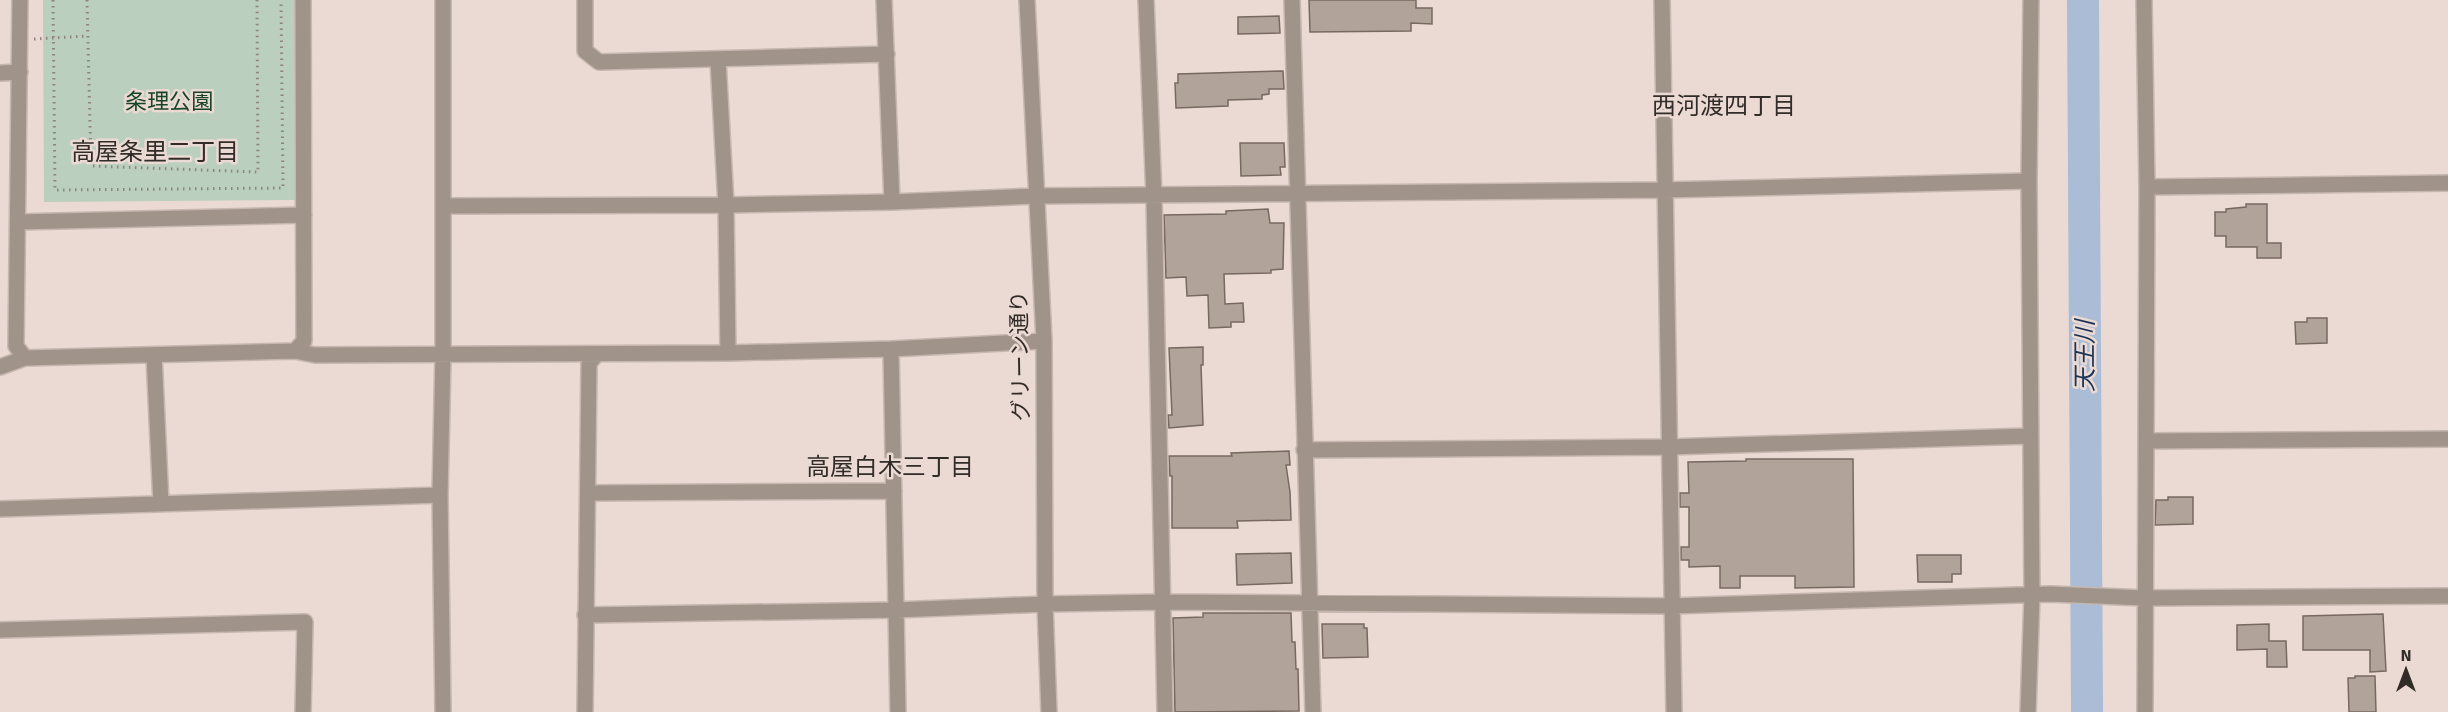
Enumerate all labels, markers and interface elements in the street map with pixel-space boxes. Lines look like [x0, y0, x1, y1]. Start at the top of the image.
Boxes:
park label: 条理公園 [125, 88, 213, 115]
district label: 西河渡四丁目 [1652, 91, 1796, 121]
district label: 高屋条里二丁目 [71, 137, 239, 167]
street label: グリーン通り [1005, 290, 1035, 422]
water label: 天王川 [2070, 317, 2100, 392]
district label: 高屋白木三丁目 [806, 452, 974, 482]
north arrow [2376, 640, 2436, 700]
text: N [2400, 646, 2412, 666]

